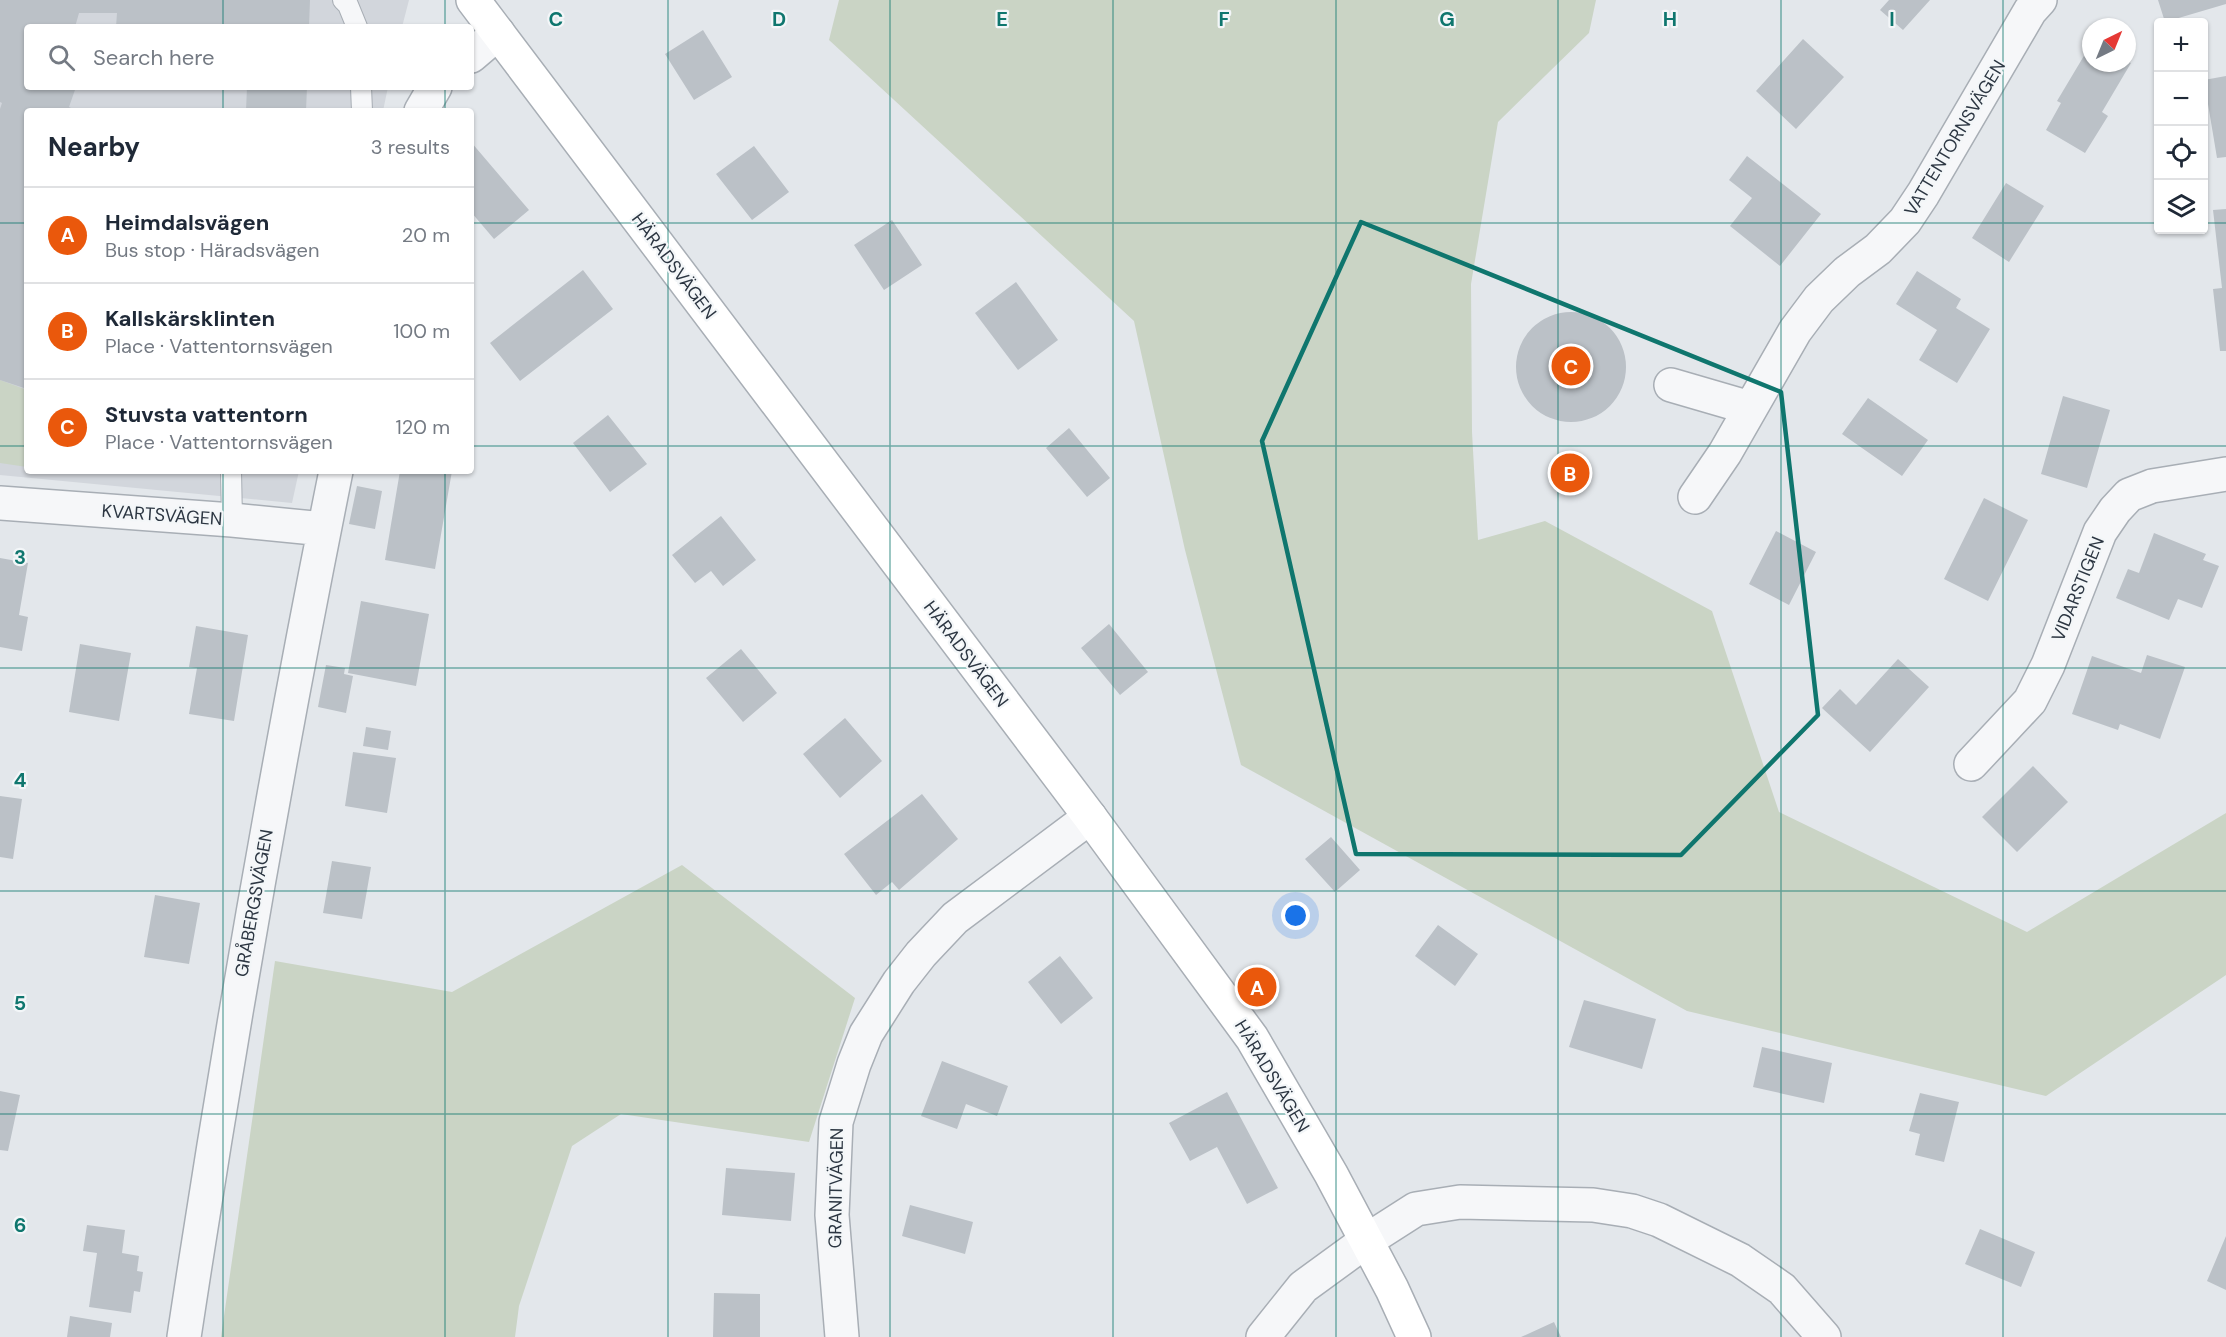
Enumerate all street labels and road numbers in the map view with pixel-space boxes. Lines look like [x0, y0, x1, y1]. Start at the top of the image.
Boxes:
street label: VATTENTORNSVÄGEN [1899, 56, 2011, 220]
street label: HÄRADSVÄGEN [626, 208, 722, 324]
street label: KVARTSVÄGEN [101, 499, 223, 531]
street label: VIDARSTIGEN [2046, 533, 2110, 645]
street label: HÄRADSVÄGEN [918, 596, 1014, 712]
street label: GRÅBERGSVÄGEN [229, 827, 279, 979]
street label: HÄRADSVÄGEN [1229, 1015, 1315, 1137]
street label: GRANITVÄGEN [823, 1127, 849, 1249]

